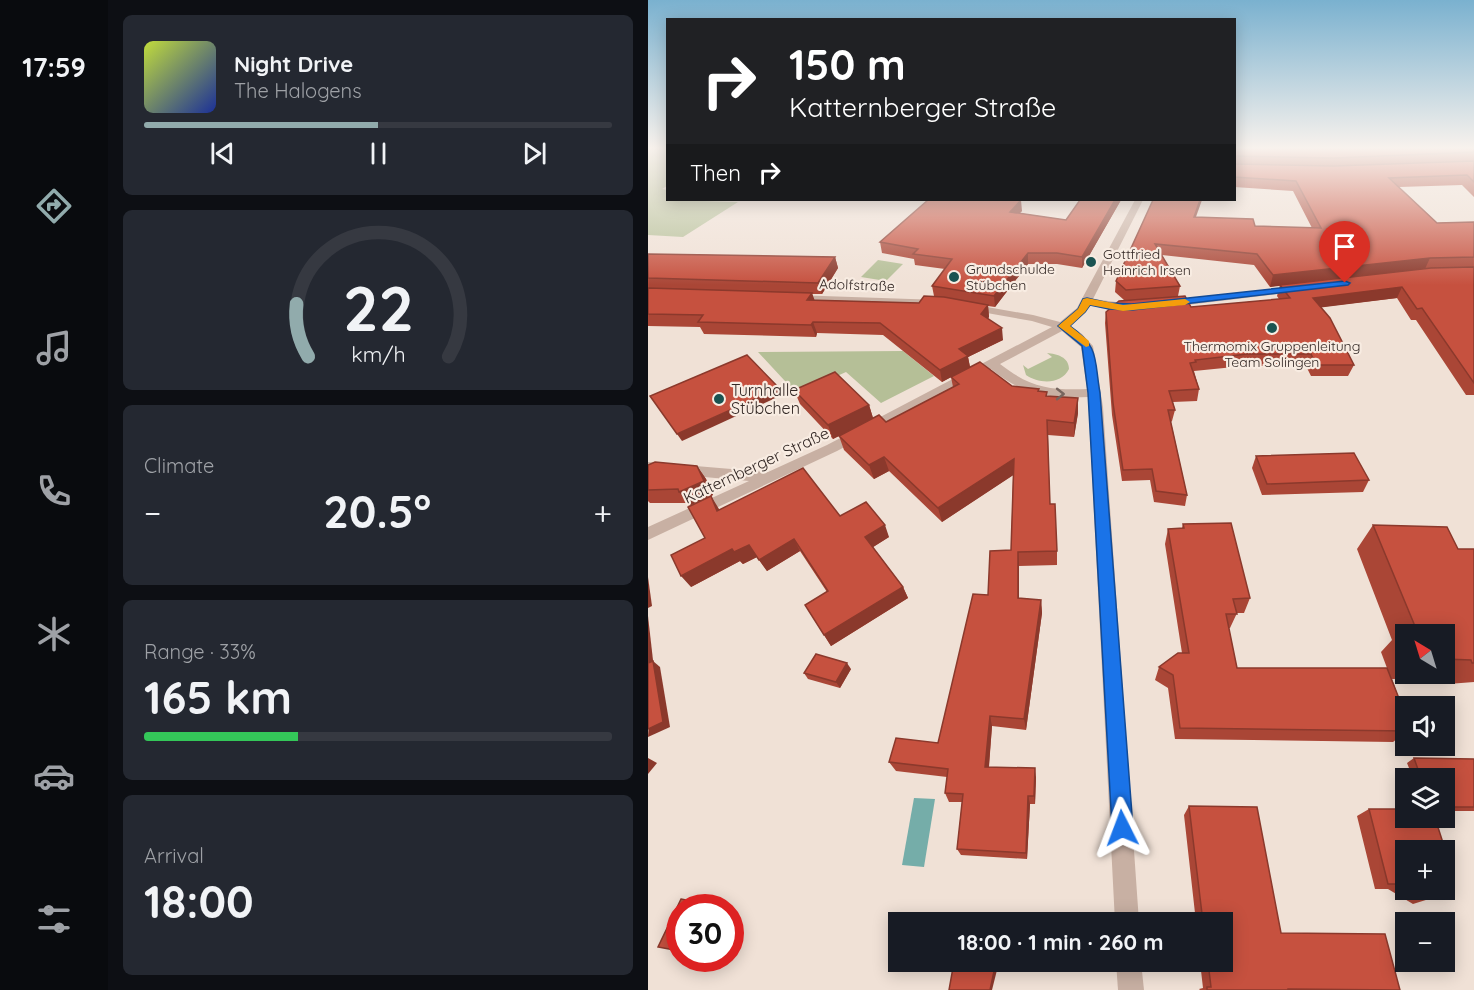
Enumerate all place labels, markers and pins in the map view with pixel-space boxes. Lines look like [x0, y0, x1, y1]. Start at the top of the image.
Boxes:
pin [1319, 221, 1370, 283]
place label: Gottfried Heinrich Irsen [1103, 245, 1191, 279]
marker: Gottfried Heinrich Irsen [1084, 255, 1098, 269]
place label: Grundschulde Stübchen [966, 260, 1055, 294]
marker: Grundschulde Stübchen [947, 270, 961, 284]
marker: Thermomix Gruppenleitung Team Solingen [1265, 321, 1279, 335]
place label: Thermomix Gruppenleitung Team Solingen [1184, 337, 1360, 371]
place label: Turnhalle Stübchen [731, 380, 800, 418]
marker: Turnhalle Stübchen [712, 392, 726, 406]

